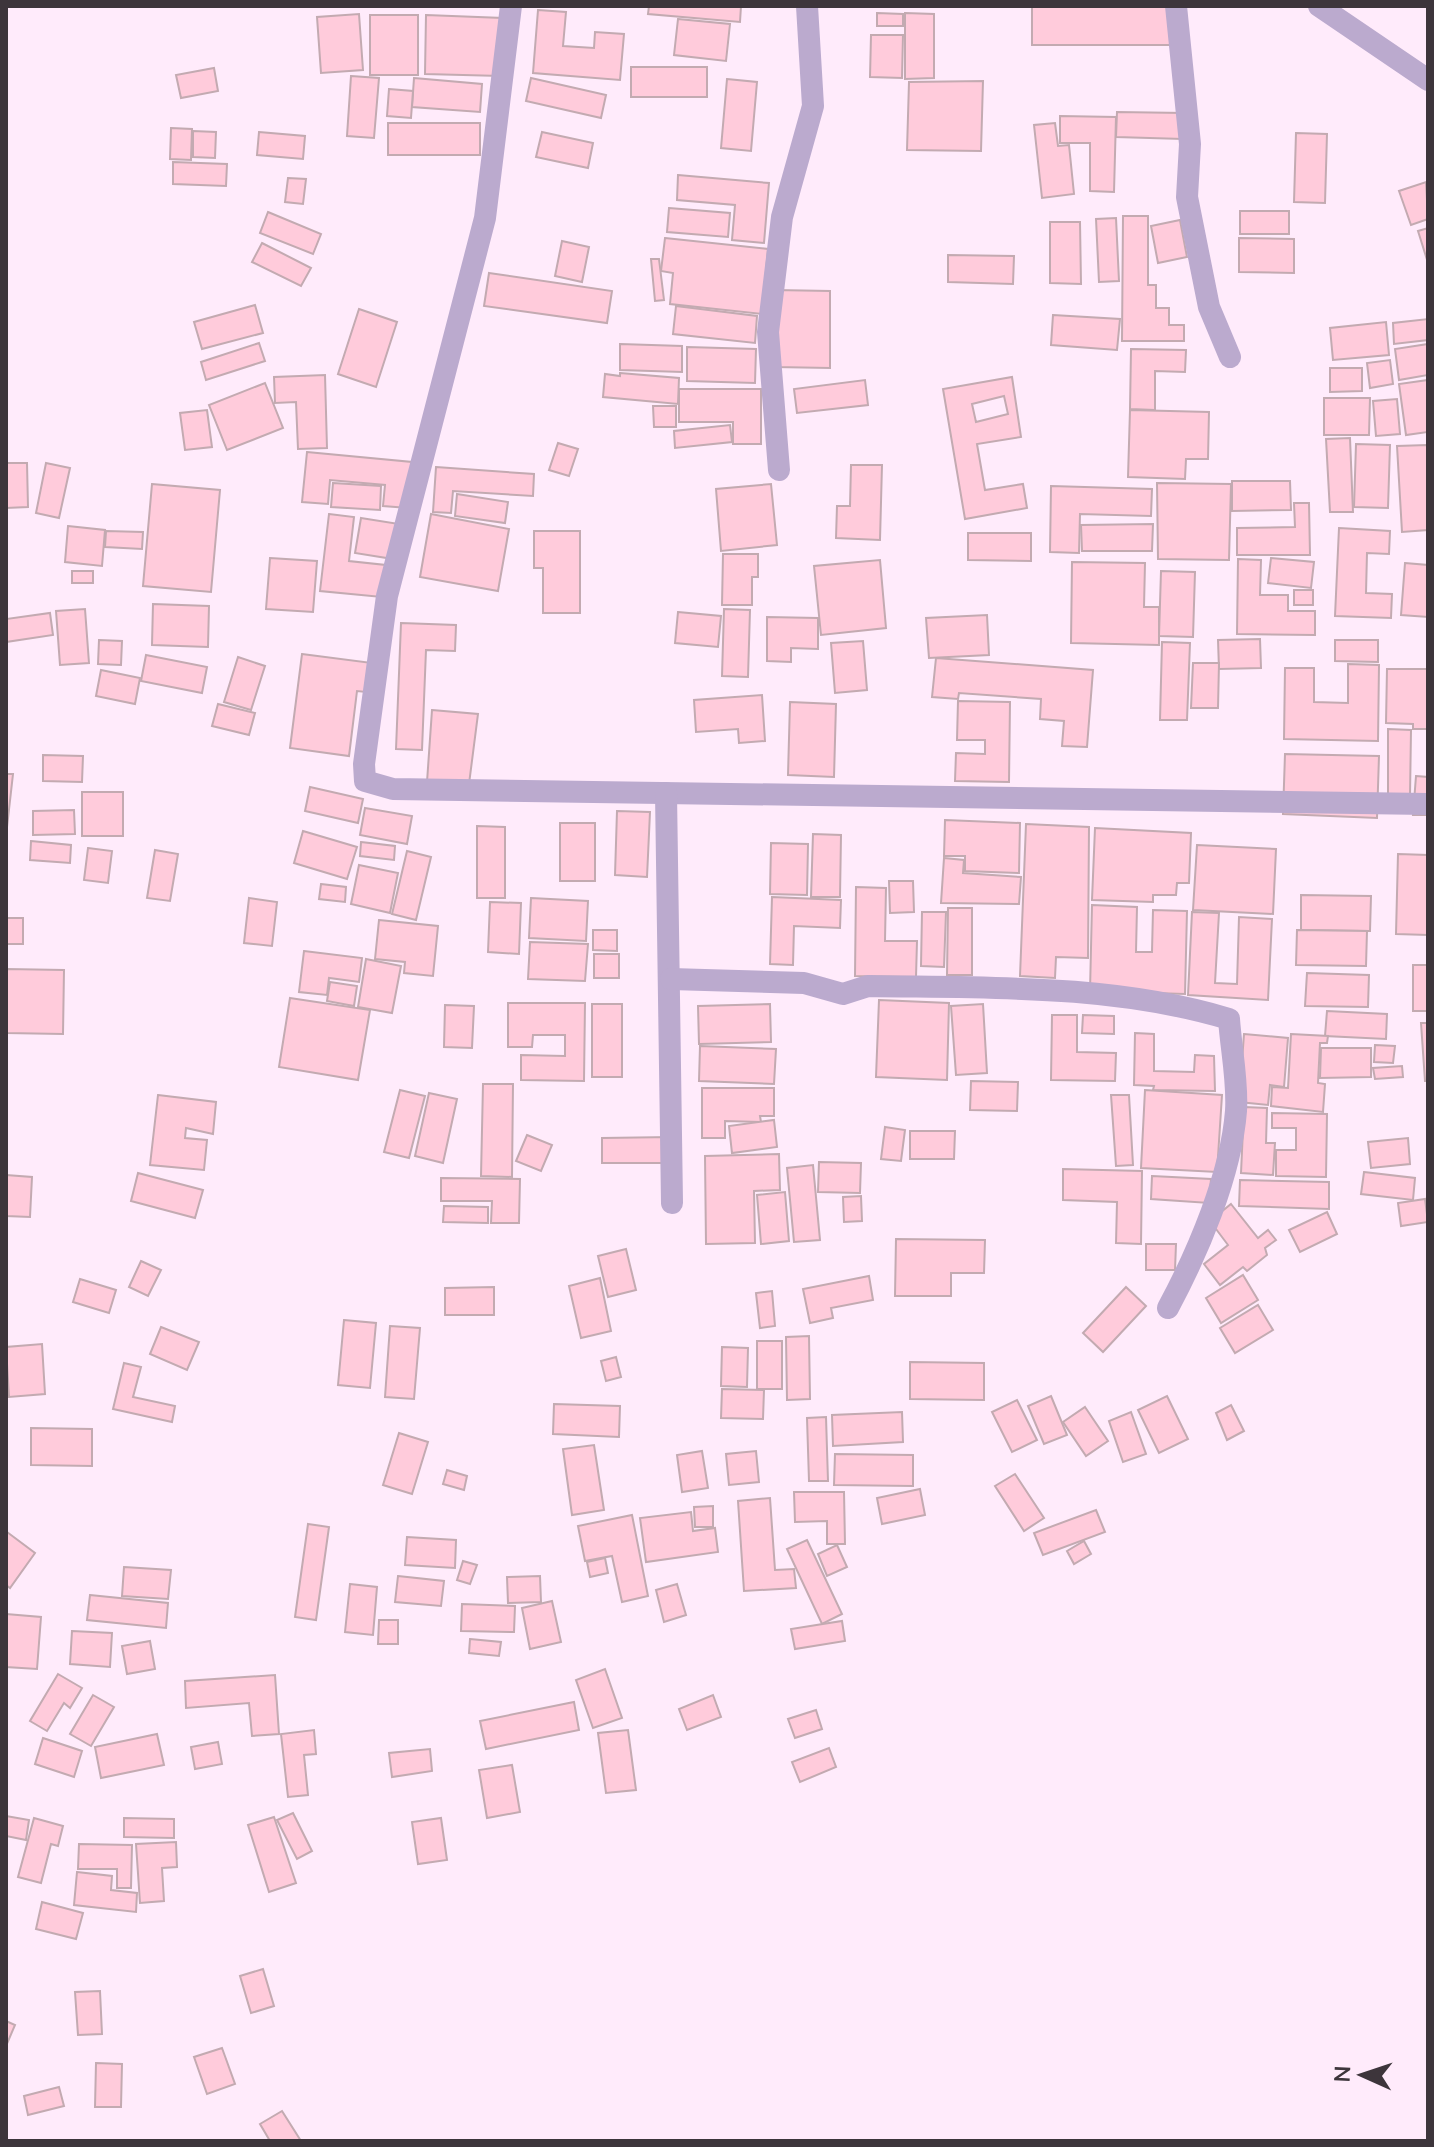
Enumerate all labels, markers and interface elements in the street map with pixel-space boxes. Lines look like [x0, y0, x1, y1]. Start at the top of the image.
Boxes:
north arrow [1322, 2035, 1402, 2115]
text: N [1328, 2065, 1356, 2083]

